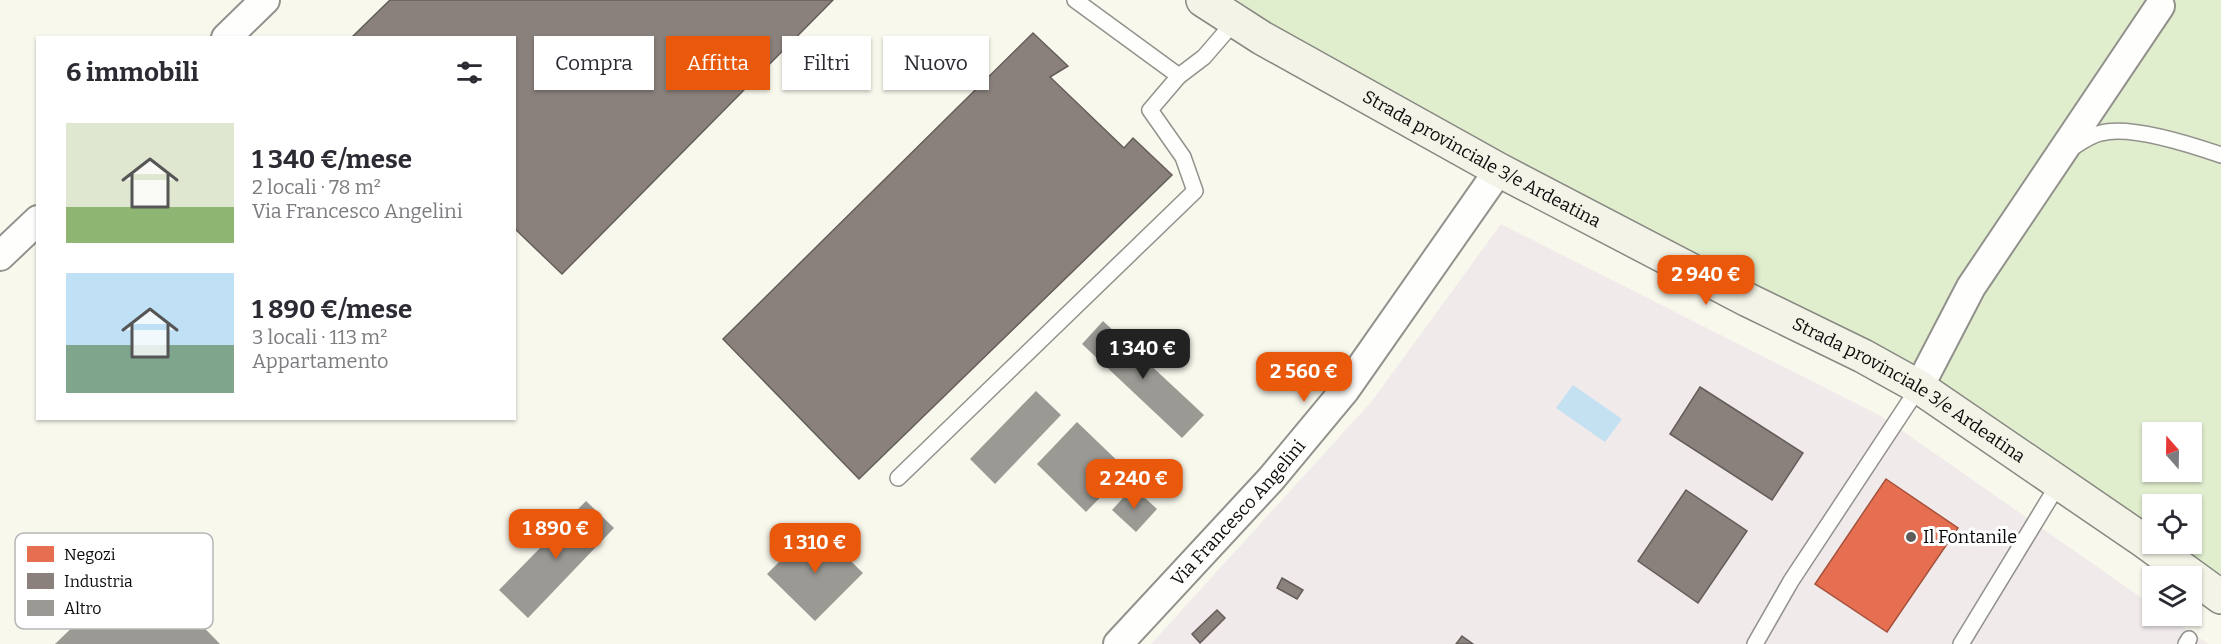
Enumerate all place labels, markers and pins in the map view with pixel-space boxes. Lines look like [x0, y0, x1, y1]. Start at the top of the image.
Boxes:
pin: 2 940 € [1651, 255, 1761, 306]
pin: 1 340 € [1088, 329, 1198, 380]
pin: 2 560 € [1249, 352, 1359, 403]
pin: 2 240 € [1079, 459, 1189, 510]
pin: 1 890 € [501, 509, 611, 560]
pin: 1 310 € [760, 523, 870, 574]
place label: Il Fontanile [1923, 526, 2017, 548]
marker: Il Fontanile [1904, 530, 1918, 544]

